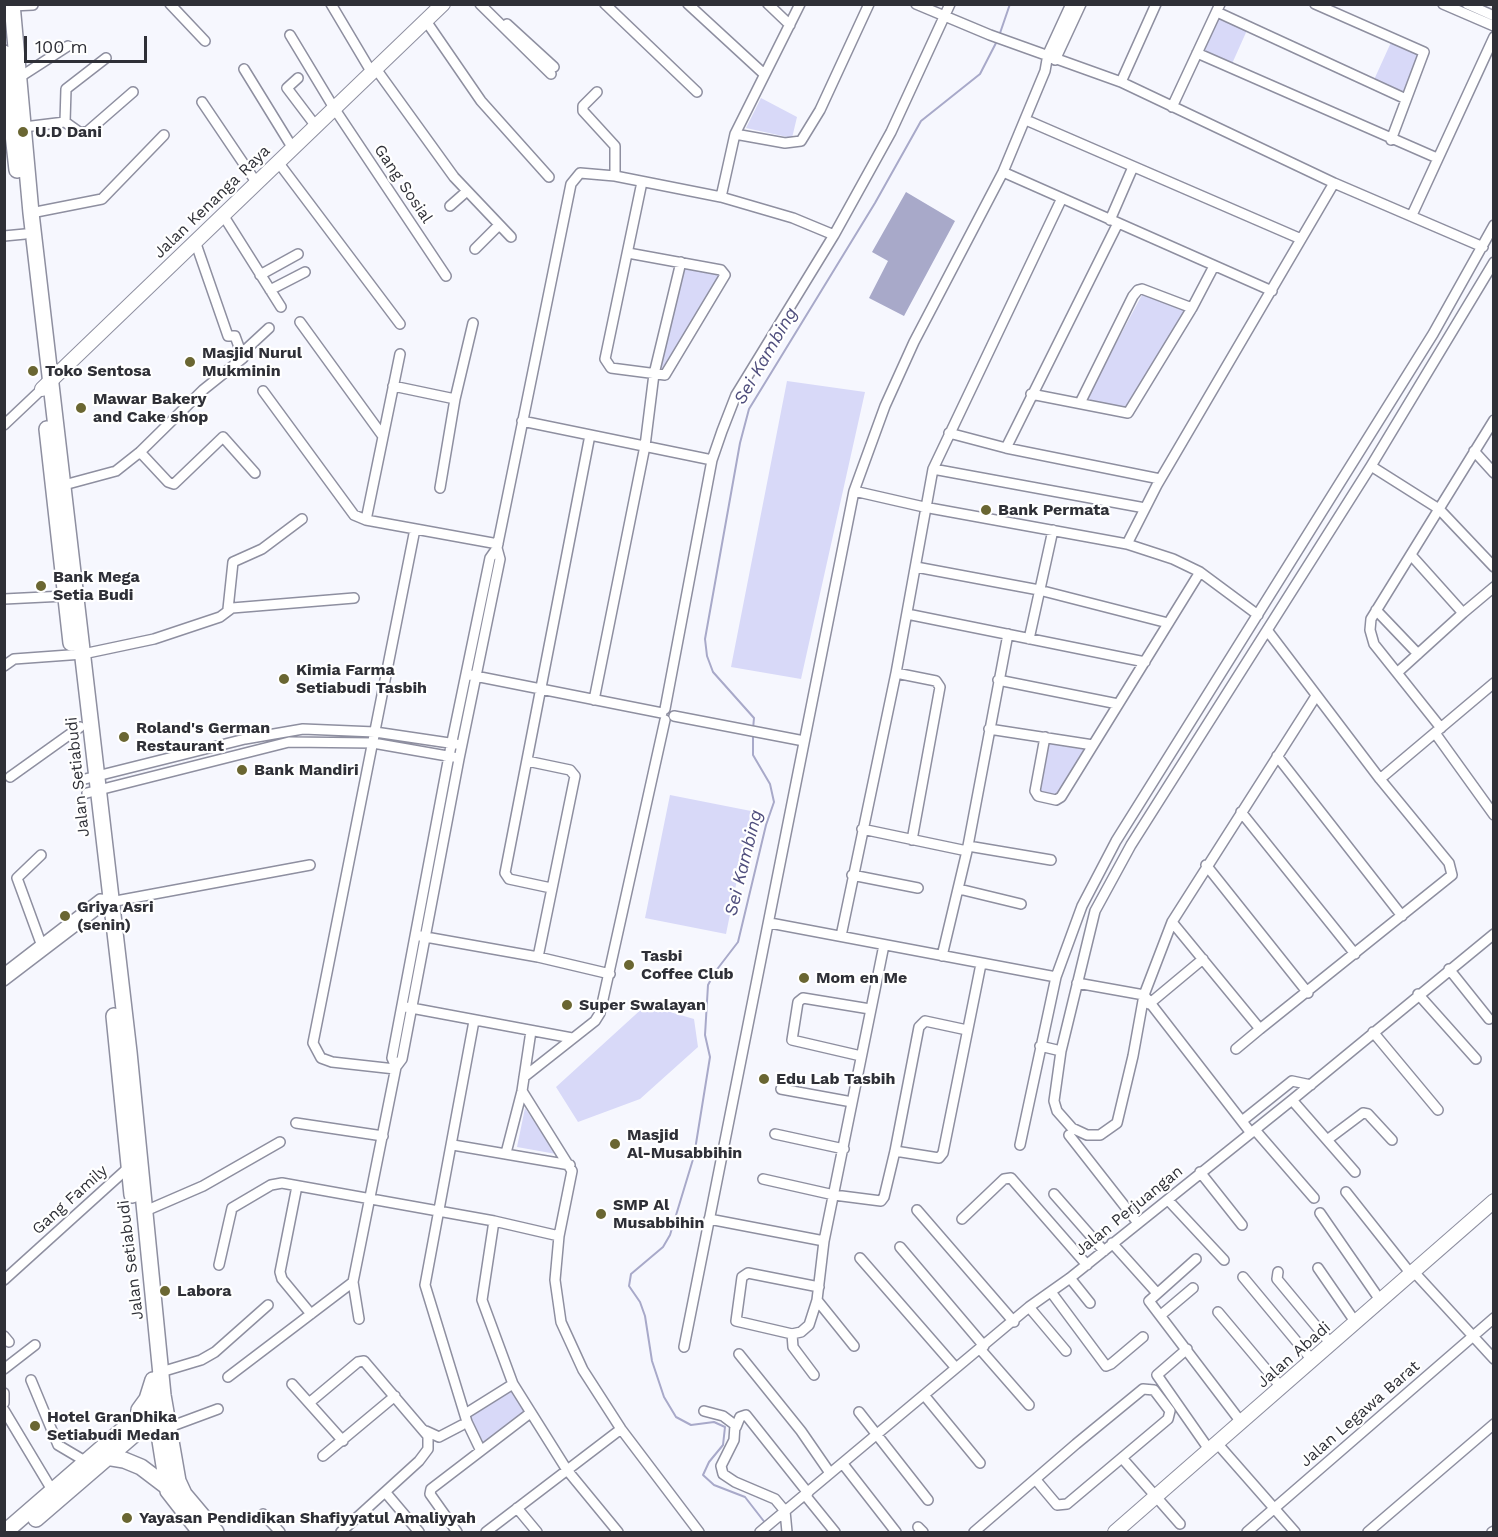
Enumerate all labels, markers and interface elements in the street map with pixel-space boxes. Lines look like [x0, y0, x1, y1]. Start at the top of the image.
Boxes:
scale bar [27, 24, 150, 62]
text: 100 m [35, 36, 88, 57]
place label: U.D Dani [35, 122, 102, 142]
marker: U.D Dani [16, 125, 30, 139]
street label: Jalan Kenanga Raya [150, 141, 274, 263]
street label: Gang Sosial [370, 141, 436, 227]
water label: Sei Kambing [729, 304, 803, 408]
place label: Masjid Nurul Mukminin [202, 343, 302, 381]
marker: Masjid Nurul Mukminin [183, 355, 197, 369]
place label: Toko Sentosa [45, 361, 151, 381]
marker: Toko Sentosa [26, 364, 40, 378]
place label: Mawar Bakery and Cake shop [93, 389, 208, 427]
marker: Mawar Bakery and Cake shop [74, 401, 88, 415]
place label: Bank Permata [998, 500, 1110, 520]
marker: Bank Permata [979, 503, 993, 517]
place label: Bank Mega Setia Budi [53, 567, 140, 605]
marker: Bank Mega Setia Budi [34, 579, 48, 593]
place label: Kimia Farma Setiabudi Tasbih [296, 660, 427, 698]
marker: Kimia Farma Setiabudi Tasbih [277, 672, 291, 686]
street label: Jalan Setiabudi [62, 716, 94, 838]
place label: Roland's German Restaurant [136, 718, 270, 756]
marker: Roland's German Restaurant [117, 730, 131, 744]
place label: Bank Mandiri [254, 760, 359, 780]
marker: Bank Mandiri [235, 763, 249, 777]
water label: Sei Kambing [720, 808, 768, 918]
place label: Griya Asri (senin) [77, 897, 154, 935]
marker: Griya Asri (senin) [58, 909, 72, 923]
place label: Tasbi Coffee Club [641, 946, 734, 984]
marker: Tasbi Coffee Club [622, 958, 636, 972]
place label: Mom en Me [816, 968, 907, 988]
marker: Mom en Me [797, 971, 811, 985]
place label: Super Swalayan [579, 995, 706, 1015]
marker: Super Swalayan [560, 998, 574, 1012]
place label: Edu Lab Tasbih [776, 1069, 895, 1089]
marker: Edu Lab Tasbih [757, 1072, 771, 1086]
place label: Masjid Al-Musabbihin [627, 1125, 742, 1163]
marker: Masjid Al-Musabbihin [608, 1137, 622, 1151]
street label: Gang Family [28, 1161, 112, 1239]
street label: Jalan Perjuangan [1071, 1162, 1187, 1260]
place label: SMP Al Musabbihin [613, 1195, 704, 1233]
street label: Jalan Setiabudi [114, 1199, 148, 1321]
marker: SMP Al Musabbihin [594, 1207, 608, 1221]
place label: Labora [177, 1281, 232, 1301]
marker: Labora [158, 1284, 172, 1298]
street label: Jalan Abadi [1253, 1318, 1335, 1392]
street label: Jalan Legawa Barat [1296, 1357, 1424, 1471]
place label: Hotel GranDhika Setiabudi Medan [47, 1407, 180, 1445]
marker: Hotel GranDhika Setiabudi Medan [28, 1419, 42, 1433]
place label: Yayasan Pendidikan Shafiyyatul Amaliyyah [139, 1508, 476, 1528]
marker: Yayasan Pendidikan Shafiyyatul Amaliyyah [120, 1511, 134, 1525]

